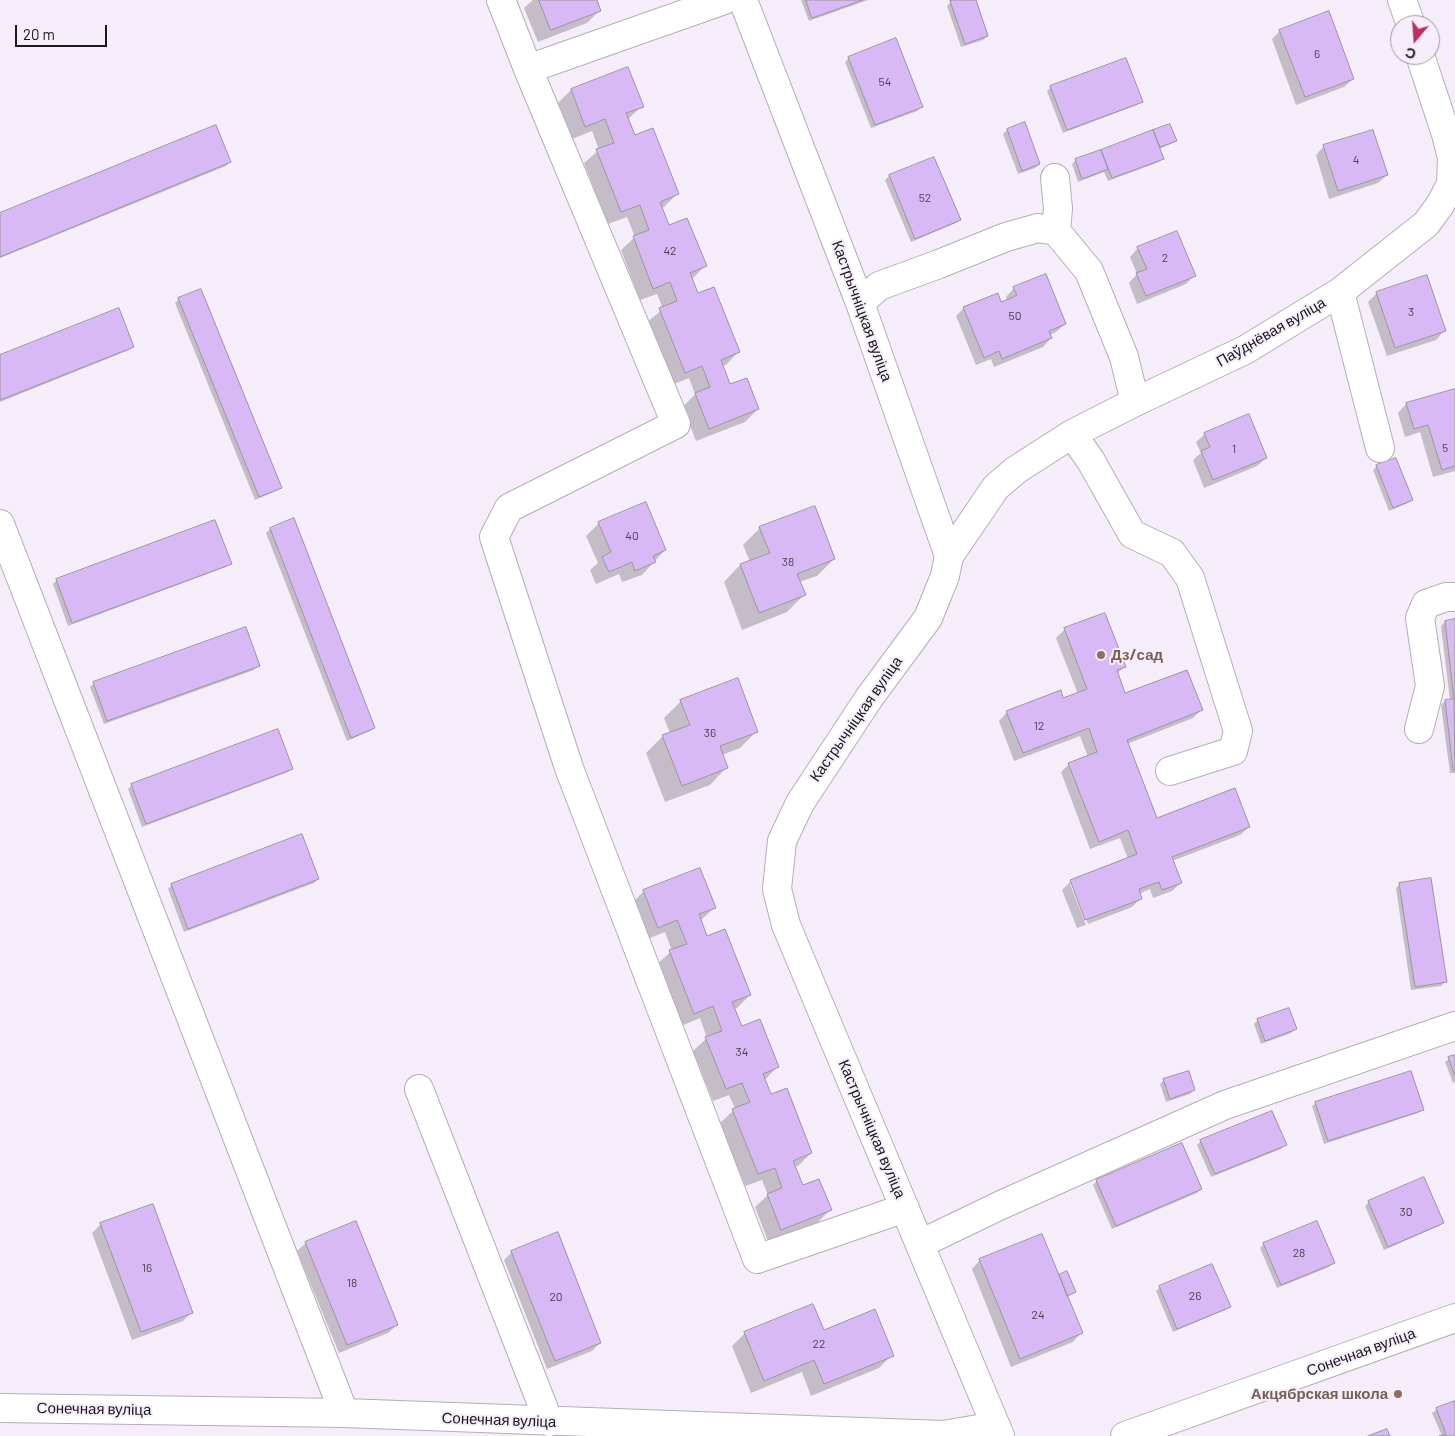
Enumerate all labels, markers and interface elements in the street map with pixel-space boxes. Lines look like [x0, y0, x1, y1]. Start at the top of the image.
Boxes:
scale bar [18, 15, 110, 47]
north arrow [1390, 15, 1440, 65]
text: 20 m [23, 25, 55, 43]
text: С [1403, 44, 1418, 63]
house number: 6 [1314, 47, 1320, 61]
house number: 54 [879, 75, 891, 89]
house number: 4 [1353, 153, 1359, 167]
house number: 52 [919, 191, 931, 205]
street label: Кастрычніцкая вуліца [828, 238, 896, 384]
house number: 42 [663, 244, 677, 258]
house number: 2 [1162, 251, 1168, 265]
street label: Паўднёвая вуліца [1213, 293, 1329, 371]
house number: 3 [1408, 305, 1414, 319]
house number: 50 [1009, 309, 1021, 323]
house number: 5 [1442, 441, 1448, 455]
house number: 1 [1232, 442, 1236, 456]
house number: 40 [625, 529, 639, 543]
house number: 38 [782, 555, 794, 569]
place label: Дз/сад [1111, 646, 1163, 664]
marker: Дз/сад [1095, 649, 1107, 661]
street label: Кастрычніцкая вуліца [806, 653, 906, 785]
house number: 12 [1034, 719, 1044, 733]
house number: 36 [704, 726, 716, 740]
house number: 34 [736, 1045, 748, 1059]
street label: Кастрычніцкая вуліца [835, 1057, 909, 1201]
house number: 30 [1400, 1205, 1412, 1219]
house number: 28 [1293, 1246, 1305, 1260]
house number: 16 [142, 1261, 152, 1275]
house number: 18 [347, 1276, 357, 1290]
house number: 26 [1189, 1289, 1201, 1303]
house number: 20 [549, 1290, 563, 1304]
house number: 24 [1031, 1308, 1045, 1322]
street label: Сонечная вуліца [1304, 1324, 1418, 1380]
house number: 22 [813, 1337, 825, 1351]
place label: Акцябрская школа [1251, 1385, 1388, 1403]
marker: Акцябрская школа [1392, 1388, 1404, 1400]
street label: Сонечная вуліца [37, 1399, 151, 1419]
street label: Сонечная вуліца [441, 1409, 557, 1431]

